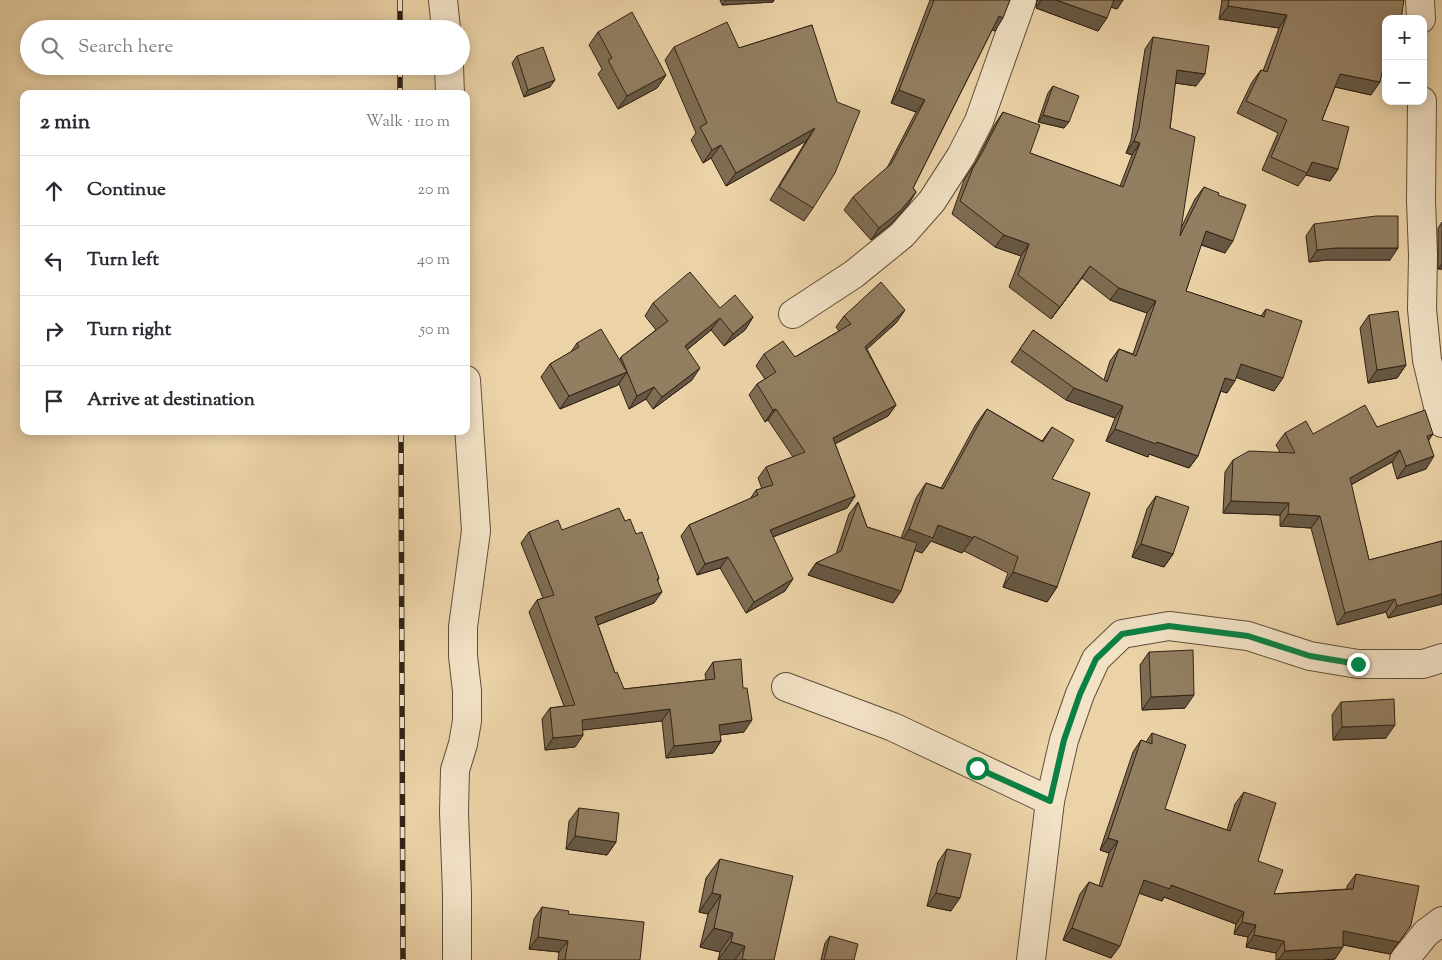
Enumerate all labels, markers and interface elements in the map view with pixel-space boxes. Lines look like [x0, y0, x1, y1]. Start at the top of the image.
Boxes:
map controls [1382, 15, 1427, 105]
button: + [1382, 15, 1427, 60]
search box [20, 20, 470, 75]
icon: search [38, 34, 66, 62]
text: Search here [78, 34, 173, 61]
button: − [1382, 60, 1427, 105]
text: 2 min [40, 108, 90, 138]
text: Walk · 110 m [366, 111, 450, 134]
icon: ahead [40, 177, 68, 205]
text: Continue [87, 177, 166, 204]
text: 20 m [417, 179, 450, 202]
icon: left [40, 247, 68, 275]
text: Turn left [87, 247, 159, 274]
text: 40 m [417, 249, 450, 272]
icon: right [40, 317, 68, 345]
text: Turn right [87, 317, 171, 344]
text: 50 m [419, 319, 450, 342]
icon: arrive [40, 387, 68, 415]
text: Arrive at destination [87, 387, 255, 414]
route end [1347, 653, 1370, 676]
route start [966, 757, 989, 780]

